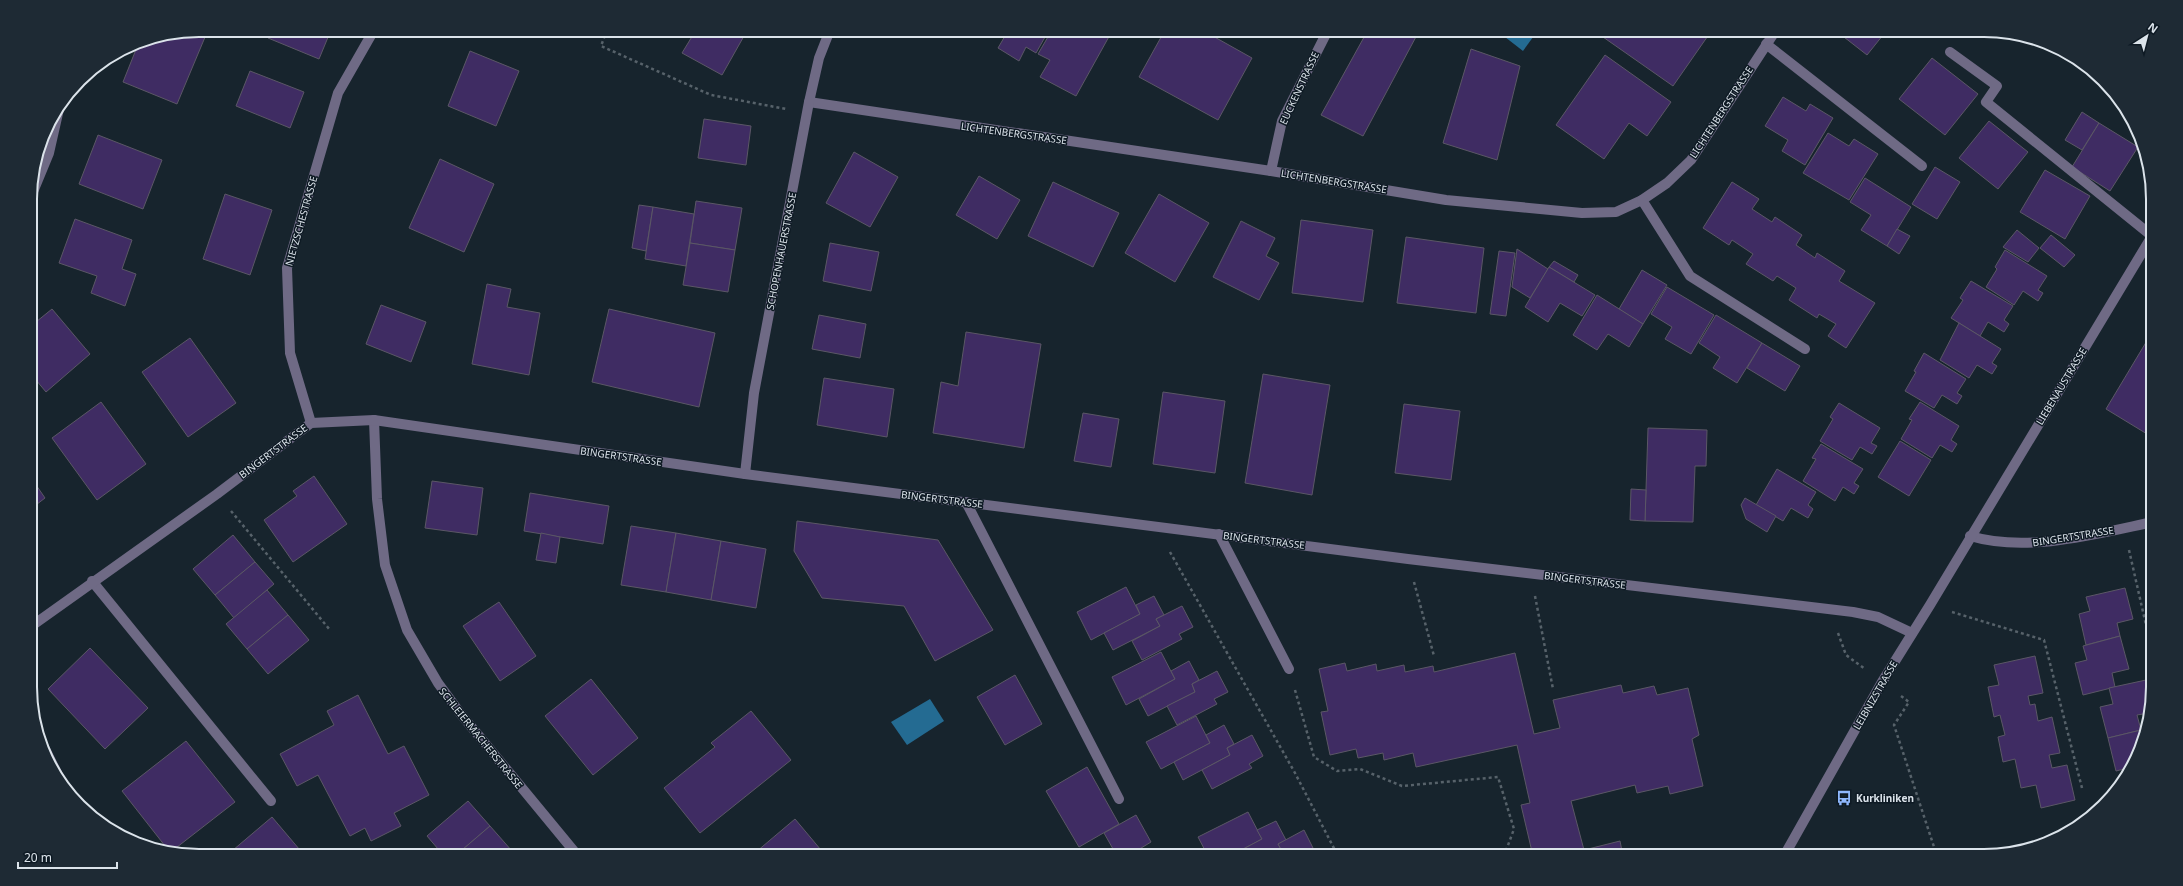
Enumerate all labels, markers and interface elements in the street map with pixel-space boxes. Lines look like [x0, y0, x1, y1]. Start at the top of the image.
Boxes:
north arrow [2127, 16, 2167, 56]
text: N [2145, 19, 2161, 36]
street label: EUCKENSTRASSE [1276, 49, 1322, 127]
street label: LICHTENBERGSTRASSE [1686, 63, 1756, 161]
street label: LICHTENBERGSTRASSE [960, 119, 1068, 147]
street label: LICHTENBERGSTRASSE [1280, 166, 1388, 196]
street label: NIETZSCHESTRASSE [281, 174, 321, 268]
street label: SCHOPENHAUERSTRASSE [763, 191, 799, 311]
street label: LIEBENAUSTRASSE [2032, 345, 2090, 427]
street label: BINGERTSTRASSE [236, 421, 310, 481]
street label: BINGERTSTRASSE [579, 443, 663, 469]
street label: BINGERTSTRASSE [900, 487, 984, 511]
street label: BINGERTSTRASSE [2031, 523, 2115, 549]
street label: BINGERTSTRASSE [1222, 528, 1306, 552]
street label: BINGERTSTRASSE [1543, 568, 1627, 592]
street label: LEIBNIZSTRASSE [1850, 658, 1900, 732]
street label: SCHLEIERMACHERSTRASSE [436, 685, 526, 791]
bus stop icon: Kurkliniken [1835, 789, 1853, 807]
place label: Kurkliniken [1856, 791, 1914, 805]
scale bar [18, 844, 117, 870]
text: 20 m [24, 849, 52, 866]

